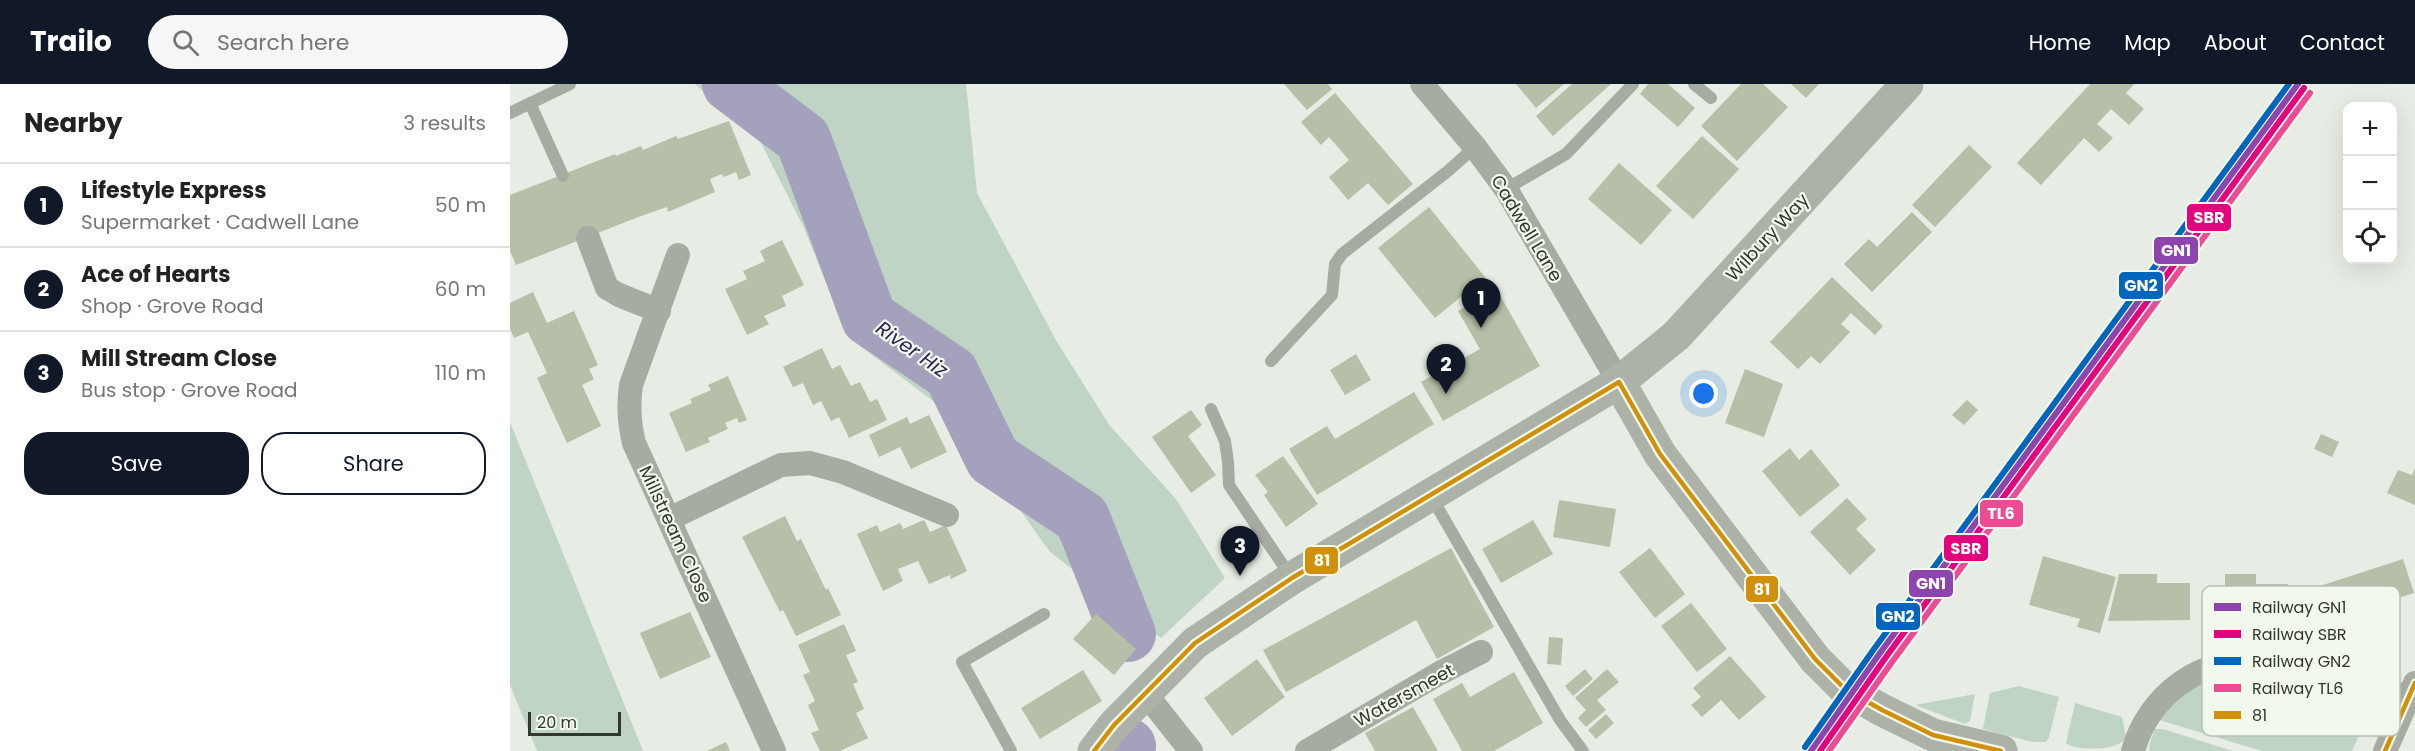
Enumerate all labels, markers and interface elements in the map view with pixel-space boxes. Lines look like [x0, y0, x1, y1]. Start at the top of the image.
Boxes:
search box [148, 15, 568, 69]
text: Trailo [30, 22, 112, 61]
icon: search [169, 26, 202, 59]
text: Search here [217, 27, 349, 58]
text: Home [2029, 28, 2091, 57]
text: Map [2124, 28, 2171, 57]
text: About [2204, 28, 2267, 57]
text: Contact [2300, 28, 2385, 57]
map controls [2343, 102, 2397, 264]
button: + [2343, 102, 2397, 156]
text: Nearby [24, 105, 122, 141]
text: 3 results [403, 109, 486, 137]
button: − [2343, 156, 2397, 210]
street label: Cadwell Lane [1485, 170, 1569, 286]
text: Lifestyle Express [81, 175, 267, 206]
street label: Wilbury Way [1720, 188, 1814, 286]
text: 1 [40, 191, 47, 219]
text: 50 m [435, 191, 486, 219]
line badge: SBR [2186, 203, 2232, 232]
text: SBR [2194, 206, 2224, 229]
text: Supermarket · Cadwell Lane [81, 208, 359, 236]
button: locate [2343, 210, 2397, 264]
line badge: GN1 [2153, 236, 2199, 265]
text: GN1 [2161, 239, 2191, 262]
text: Ace of Hearts [81, 259, 231, 290]
line badge: GN2 [2118, 271, 2164, 300]
text: GN2 [2124, 274, 2158, 297]
text: 2 [38, 275, 49, 303]
text: 60 m [435, 275, 486, 303]
pin: 1 [1462, 278, 1500, 328]
text: Shop · Grove Road [81, 292, 264, 320]
water label: River Hiz [870, 314, 954, 384]
text: Mill Stream Close [81, 343, 277, 374]
pin: 2 [1426, 344, 1466, 394]
text: 3 [37, 359, 50, 387]
text: 110 m [435, 359, 486, 387]
text: Bus stop · Grove Road [81, 376, 298, 404]
your location [1689, 379, 1718, 408]
button: Save [24, 432, 249, 495]
button: Share [261, 432, 486, 495]
street label: Millstream Close [633, 461, 719, 607]
line badge: TL6 [1979, 499, 2024, 528]
text: TL6 [1987, 502, 2015, 525]
pin: 3 [1220, 526, 1260, 576]
line badge: SBR [1943, 534, 1989, 562]
text: SBR [1951, 537, 1981, 560]
line badge: 81 [1304, 546, 1339, 575]
text: 81 [1314, 549, 1330, 572]
line badge: GN1 [1908, 569, 1954, 598]
text: GN1 [1916, 572, 1946, 595]
line badge: 81 [1745, 575, 1779, 603]
text: 81 [1754, 578, 1770, 601]
legend [2202, 586, 2400, 736]
text: Railway GN1 [2252, 596, 2346, 619]
line badge: GN2 [1875, 602, 1921, 631]
text: GN2 [1881, 605, 1915, 628]
text: Railway SBR [2252, 623, 2347, 646]
text: Railway GN2 [2252, 650, 2351, 673]
street label: Watersmeet [1349, 657, 1459, 733]
text: Railway TL6 [2252, 677, 2343, 700]
text: 81 [2252, 704, 2267, 727]
scale bar [528, 709, 621, 736]
text: 20 m [537, 711, 577, 734]

